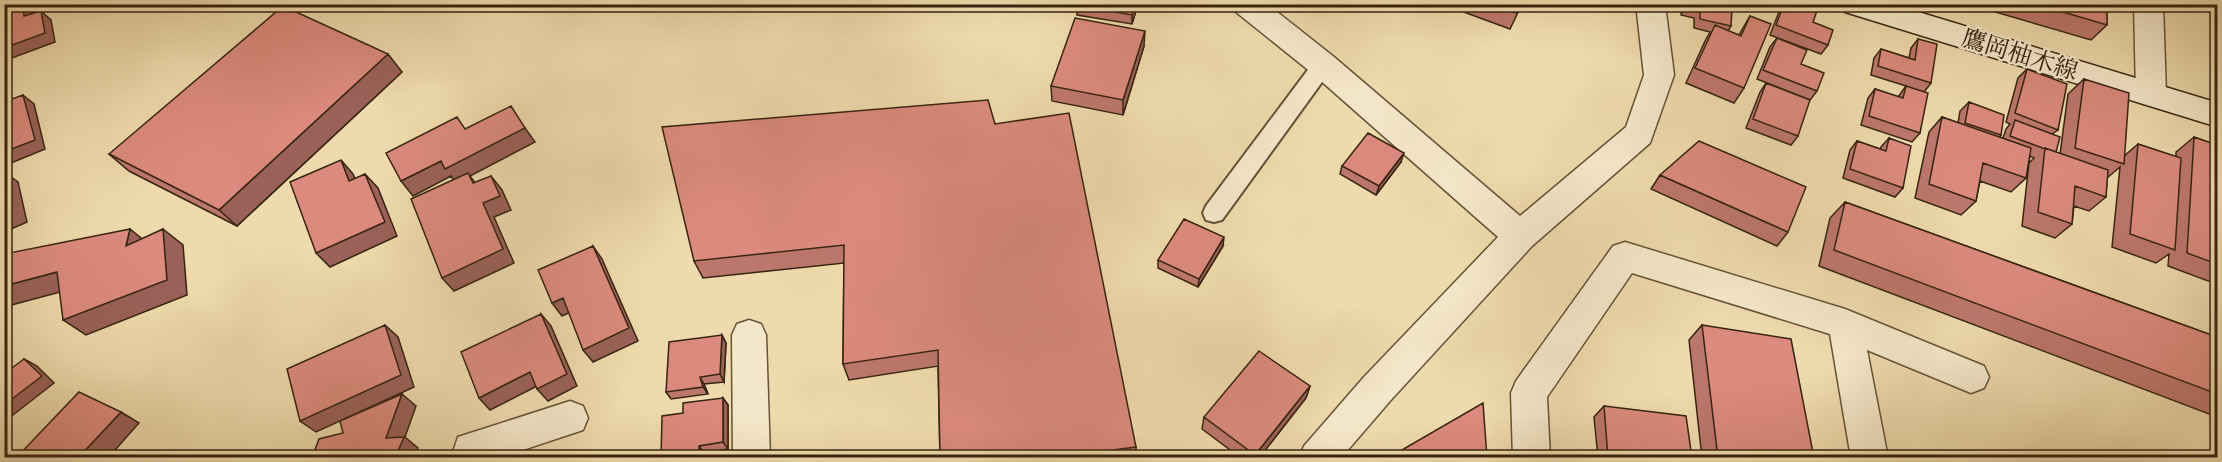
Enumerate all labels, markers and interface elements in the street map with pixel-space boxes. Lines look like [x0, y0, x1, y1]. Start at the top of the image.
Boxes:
street label: 鷹岡柚木線 [1958, 22, 2082, 86]

